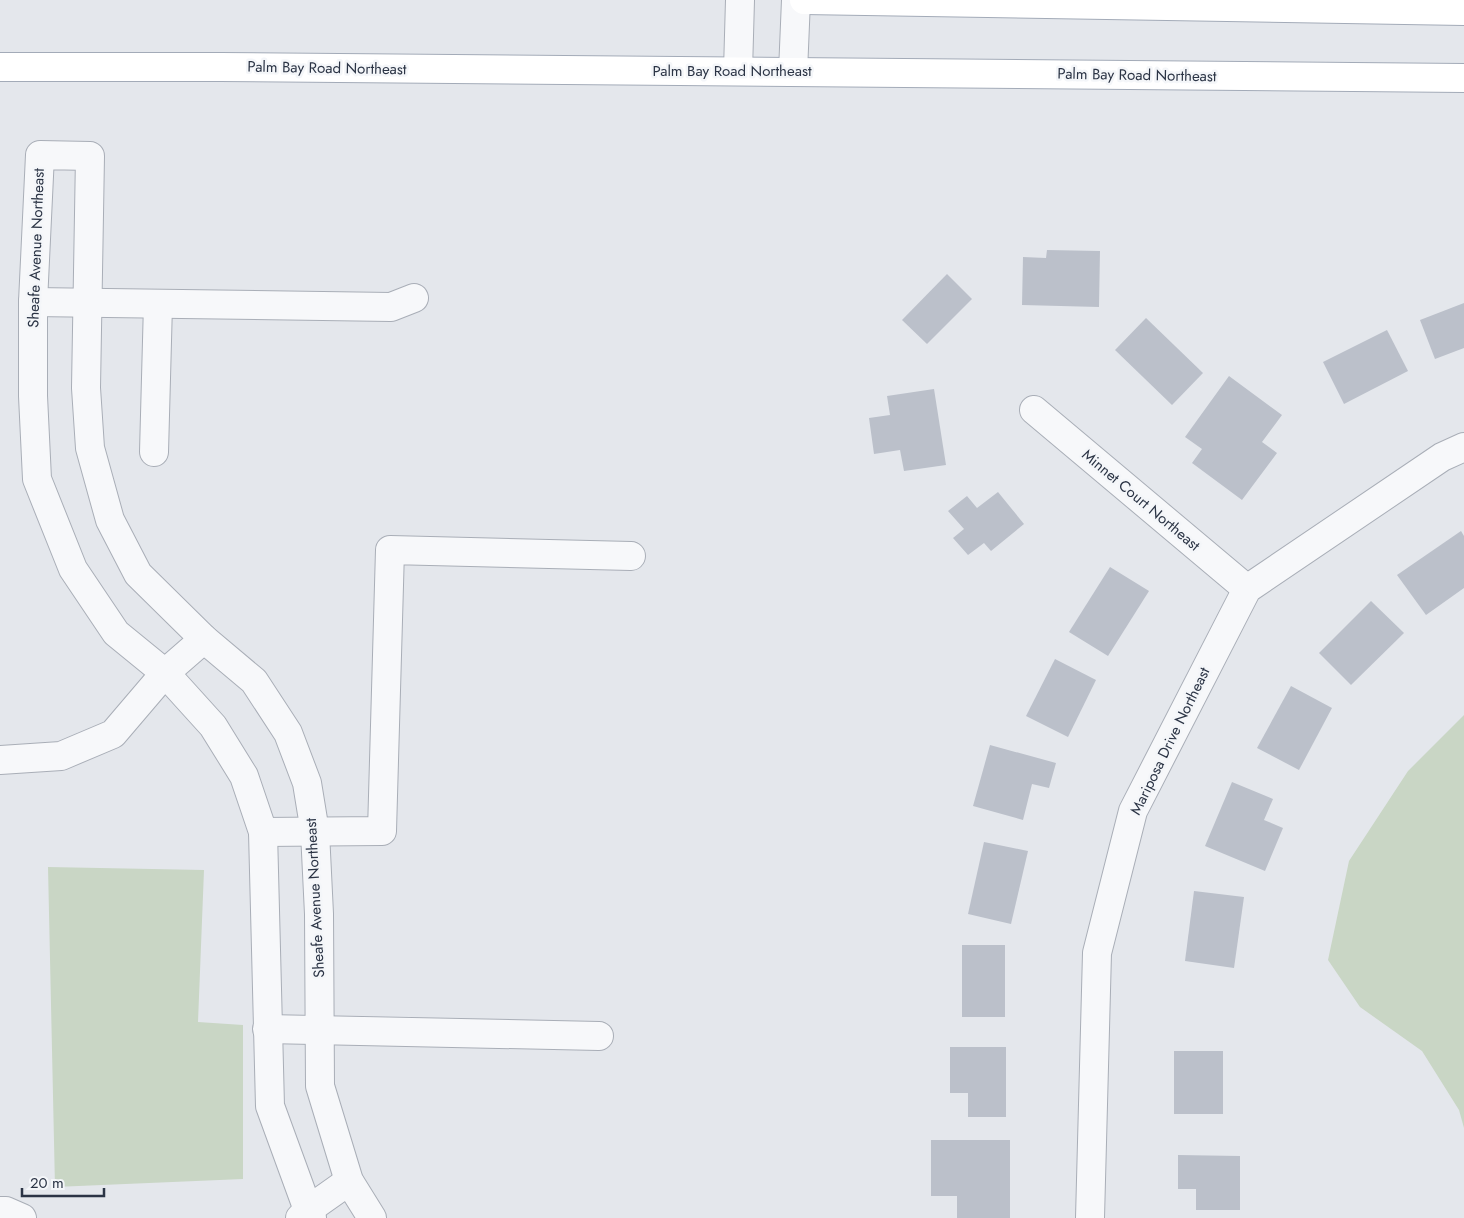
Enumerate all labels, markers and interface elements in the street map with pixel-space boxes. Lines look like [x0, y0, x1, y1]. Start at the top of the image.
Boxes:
street label: Palm Bay Road Northeast [247, 56, 407, 80]
street label: Palm Bay Road Northeast [652, 60, 812, 82]
street label: Palm Bay Road Northeast [1057, 63, 1217, 87]
street label: Sheafe Avenue Northeast [22, 167, 50, 328]
street label: Minnet Court Northeast [1077, 444, 1205, 556]
street label: Mariposa Drive Northeast [1125, 663, 1216, 819]
street label: Sheafe Avenue Northeast [300, 817, 330, 978]
scale bar [22, 1166, 105, 1198]
text: 20 m [30, 1172, 64, 1194]

